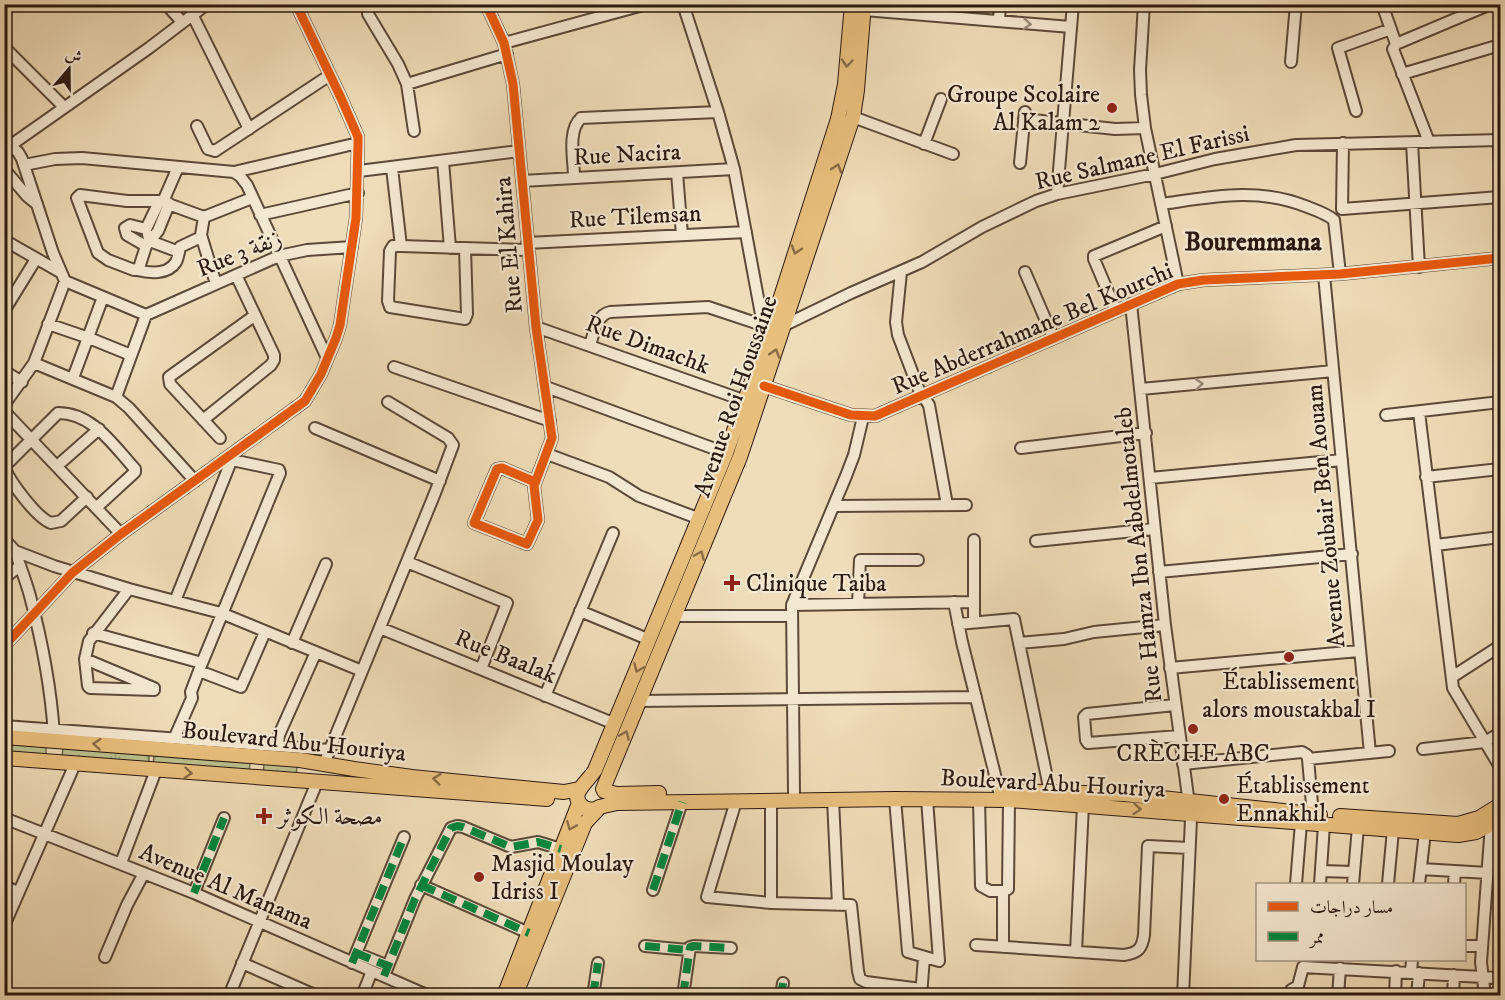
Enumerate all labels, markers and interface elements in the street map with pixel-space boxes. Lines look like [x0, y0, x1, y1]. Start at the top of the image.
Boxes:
one-way arrow [1022, 17, 1031, 30]
north arrow [39, 39, 99, 99]
text: ش [63, 44, 85, 68]
one-way arrow [841, 58, 854, 67]
place label: Groupe Scolaire Al Kalam 2 [947, 80, 1100, 138]
marker: Groupe Scolaire Al Kalam 2 [1105, 101, 1119, 115]
street label: Rue Salmane El Farissi [1032, 119, 1252, 197]
street label: Rue Nacira [573, 137, 682, 173]
one-way arrow [830, 163, 842, 174]
street label: Rue El Kahira [488, 175, 530, 314]
street label: Rue Tilemsan [568, 199, 703, 235]
street label: Rue 3 زنقة [192, 223, 286, 285]
district label: Bouremmana [1185, 226, 1322, 259]
one-way arrow [790, 244, 803, 255]
street label: Rue Abderrahmane Bel Kourchi [887, 256, 1178, 402]
street label: Avenue Roi Houssaine [687, 292, 785, 501]
street label: Rue Dimachk [582, 309, 714, 381]
one-way arrow [768, 348, 781, 359]
one-way arrow [1194, 378, 1204, 391]
street label: Avenue Zoubair Ben Aouam [1300, 383, 1352, 649]
street label: Rue Hamza Ibn Aabdelmotaleb [1109, 406, 1169, 704]
one-way arrow [693, 551, 705, 562]
place label: Clinique Taiba [746, 569, 887, 599]
marker: Clinique Taiba [723, 574, 741, 592]
street label: Rue Baalak [450, 623, 561, 691]
marker: Établissement alors moustakbal I [1282, 650, 1296, 664]
one-way arrow [633, 662, 645, 673]
place label: Établissement alors moustakbal I [1202, 667, 1376, 725]
street label: Boulevard Abu Houriya [180, 715, 408, 769]
marker: CRÈCHE ABC [1186, 722, 1200, 736]
one-way arrow [618, 730, 630, 741]
one-way arrow [93, 738, 102, 751]
place label: CRÈCHE ABC [1116, 739, 1270, 769]
street label: Boulevard Abu Houriya [940, 763, 1167, 805]
one-way arrow [184, 766, 193, 779]
place label: Établissement Ennakhil [1236, 771, 1370, 829]
one-way arrow [433, 773, 442, 786]
marker: Établissement Ennakhil [1217, 792, 1231, 806]
place label: مصحة الكوثر [275, 802, 382, 832]
one-way arrow [1132, 802, 1141, 815]
marker: مصحة الكوثر [255, 807, 273, 825]
one-way arrow [566, 820, 578, 831]
street label: Avenue Al Manama [135, 837, 317, 937]
place label: Masjid Moulay Idriss I [491, 849, 634, 907]
marker: Masjid Moulay Idriss I [472, 870, 486, 884]
legend [1256, 883, 1466, 961]
text: مسار دراجات [1310, 897, 1393, 919]
text: ممر [1308, 927, 1324, 949]

